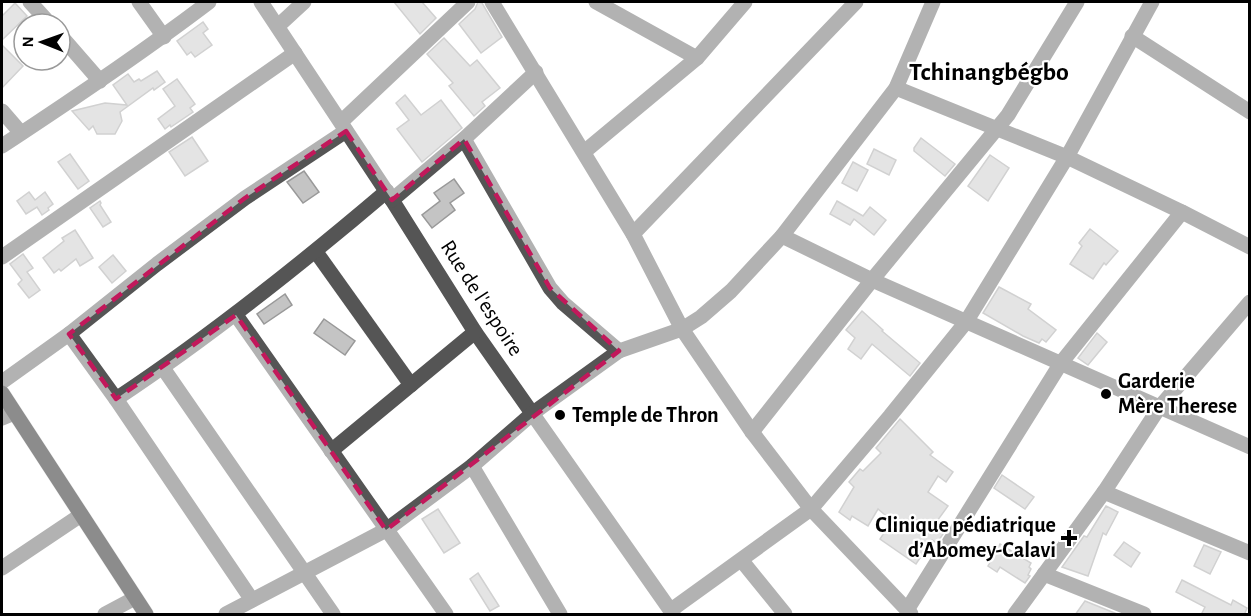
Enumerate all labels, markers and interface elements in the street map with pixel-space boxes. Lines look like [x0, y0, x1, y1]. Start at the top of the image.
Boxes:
north arrow [12, 12, 72, 72]
text: N [20, 36, 36, 47]
district label: Tchinangbégbo [909, 59, 1069, 85]
street label: Rue de l'espoire [437, 236, 527, 360]
place label: Garderie Mère Therese [1118, 370, 1237, 417]
marker: Garderie Mère Therese [1099, 387, 1113, 401]
place label: Temple de Thron [572, 404, 719, 426]
marker: Temple de Thron [553, 408, 567, 422]
place label: Clinique pédiatrique d’Abomey-Calavi [875, 514, 1056, 562]
marker: Clinique pédiatrique d’Abomey-Calavi [1060, 529, 1078, 547]

